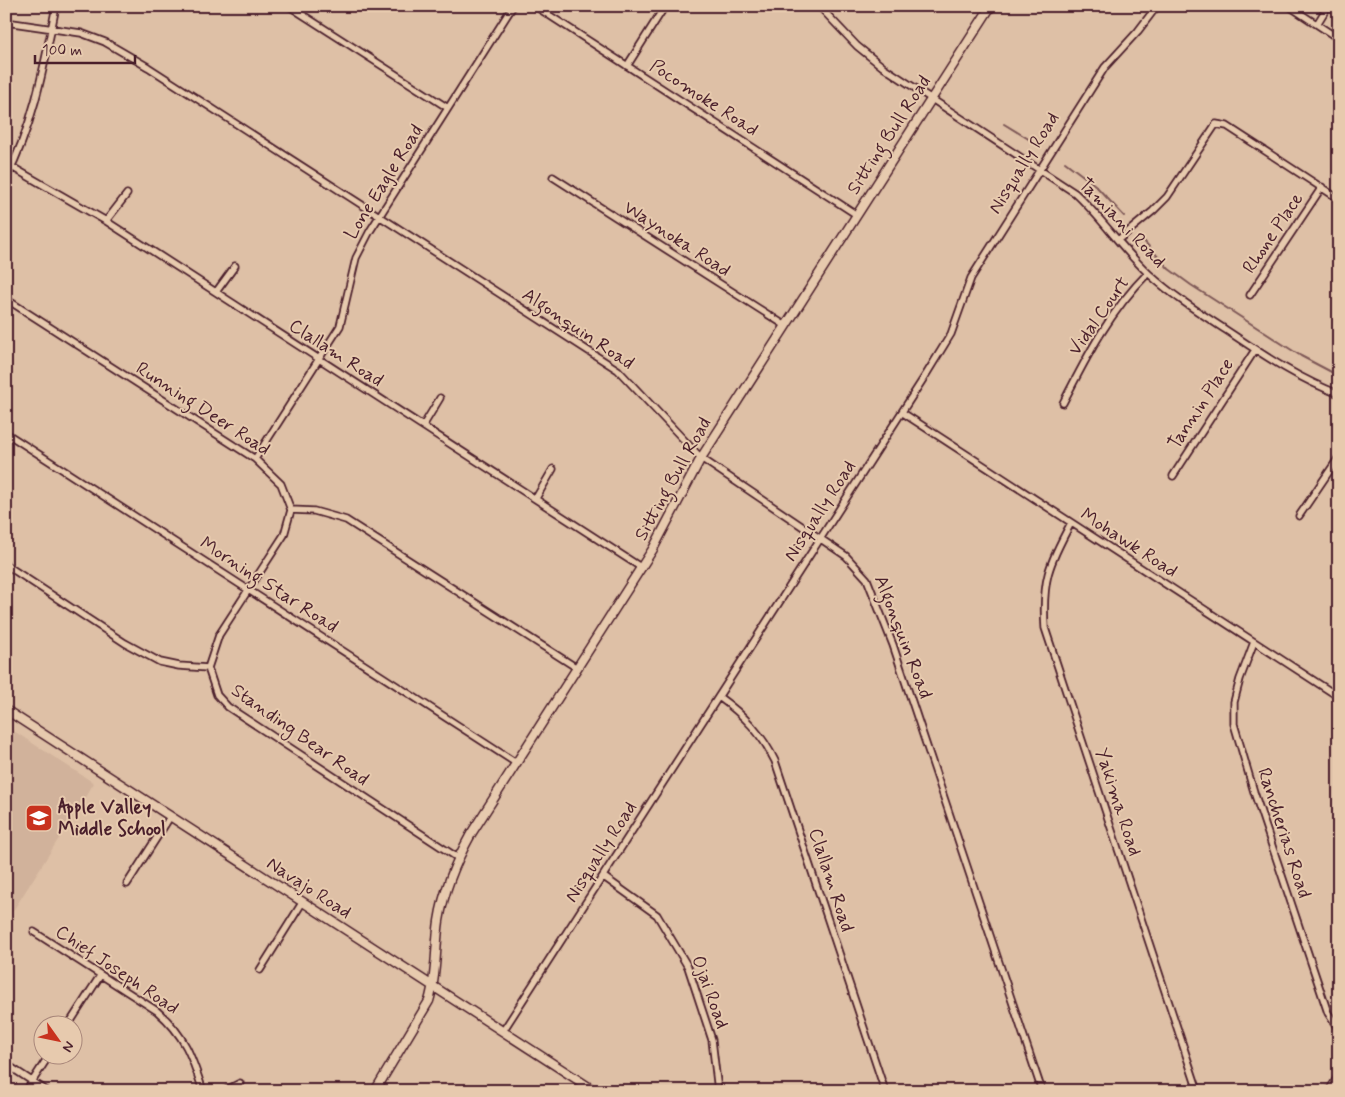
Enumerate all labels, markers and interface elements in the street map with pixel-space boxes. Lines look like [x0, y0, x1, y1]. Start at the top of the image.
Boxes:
scale bar [35, 32, 135, 64]
text: 100 m [42, 41, 82, 61]
street label: Pocomoke Road [645, 54, 763, 142]
street label: Sitting Bull Road [841, 71, 939, 201]
street label: Nisqually Road [983, 107, 1065, 219]
street label: Lone Eagle Road [339, 120, 430, 245]
street label: Tamiani Road [1073, 173, 1171, 273]
street label: Rhone Place [1237, 188, 1309, 278]
street label: Waynoka Road [619, 195, 735, 283]
street label: Vidal Court [1063, 271, 1135, 361]
street label: Algonquin Road [515, 282, 639, 378]
street label: Clallam Road [284, 313, 388, 393]
street label: Tannin Place [1162, 354, 1240, 454]
street label: Running Deer Road [129, 356, 275, 464]
street label: Sitting Bull Road [629, 413, 720, 547]
street label: Nisqually Road [778, 456, 862, 566]
street label: Mohawk Road [1076, 502, 1182, 584]
street label: Morning Star Road [193, 531, 343, 642]
street label: Algonquin Road [865, 572, 938, 703]
street label: Standing Bear Road [225, 678, 374, 794]
street label: Yakima Road [1089, 745, 1147, 859]
street label: Rancherias Road [1251, 765, 1317, 901]
place label: Apple Valley Middle School [58, 795, 166, 842]
street label: Nisqually Road [559, 797, 643, 907]
school or university icon: Apple Valley Middle School [24, 803, 54, 833]
street label: Clallam Road [802, 825, 860, 935]
street label: Navajo Road [261, 851, 356, 926]
street label: Chief Joseph Road [50, 919, 184, 1021]
street label: Ojai Road [685, 952, 735, 1032]
north arrow [32, 1014, 82, 1064]
text: N [58, 1038, 78, 1055]

